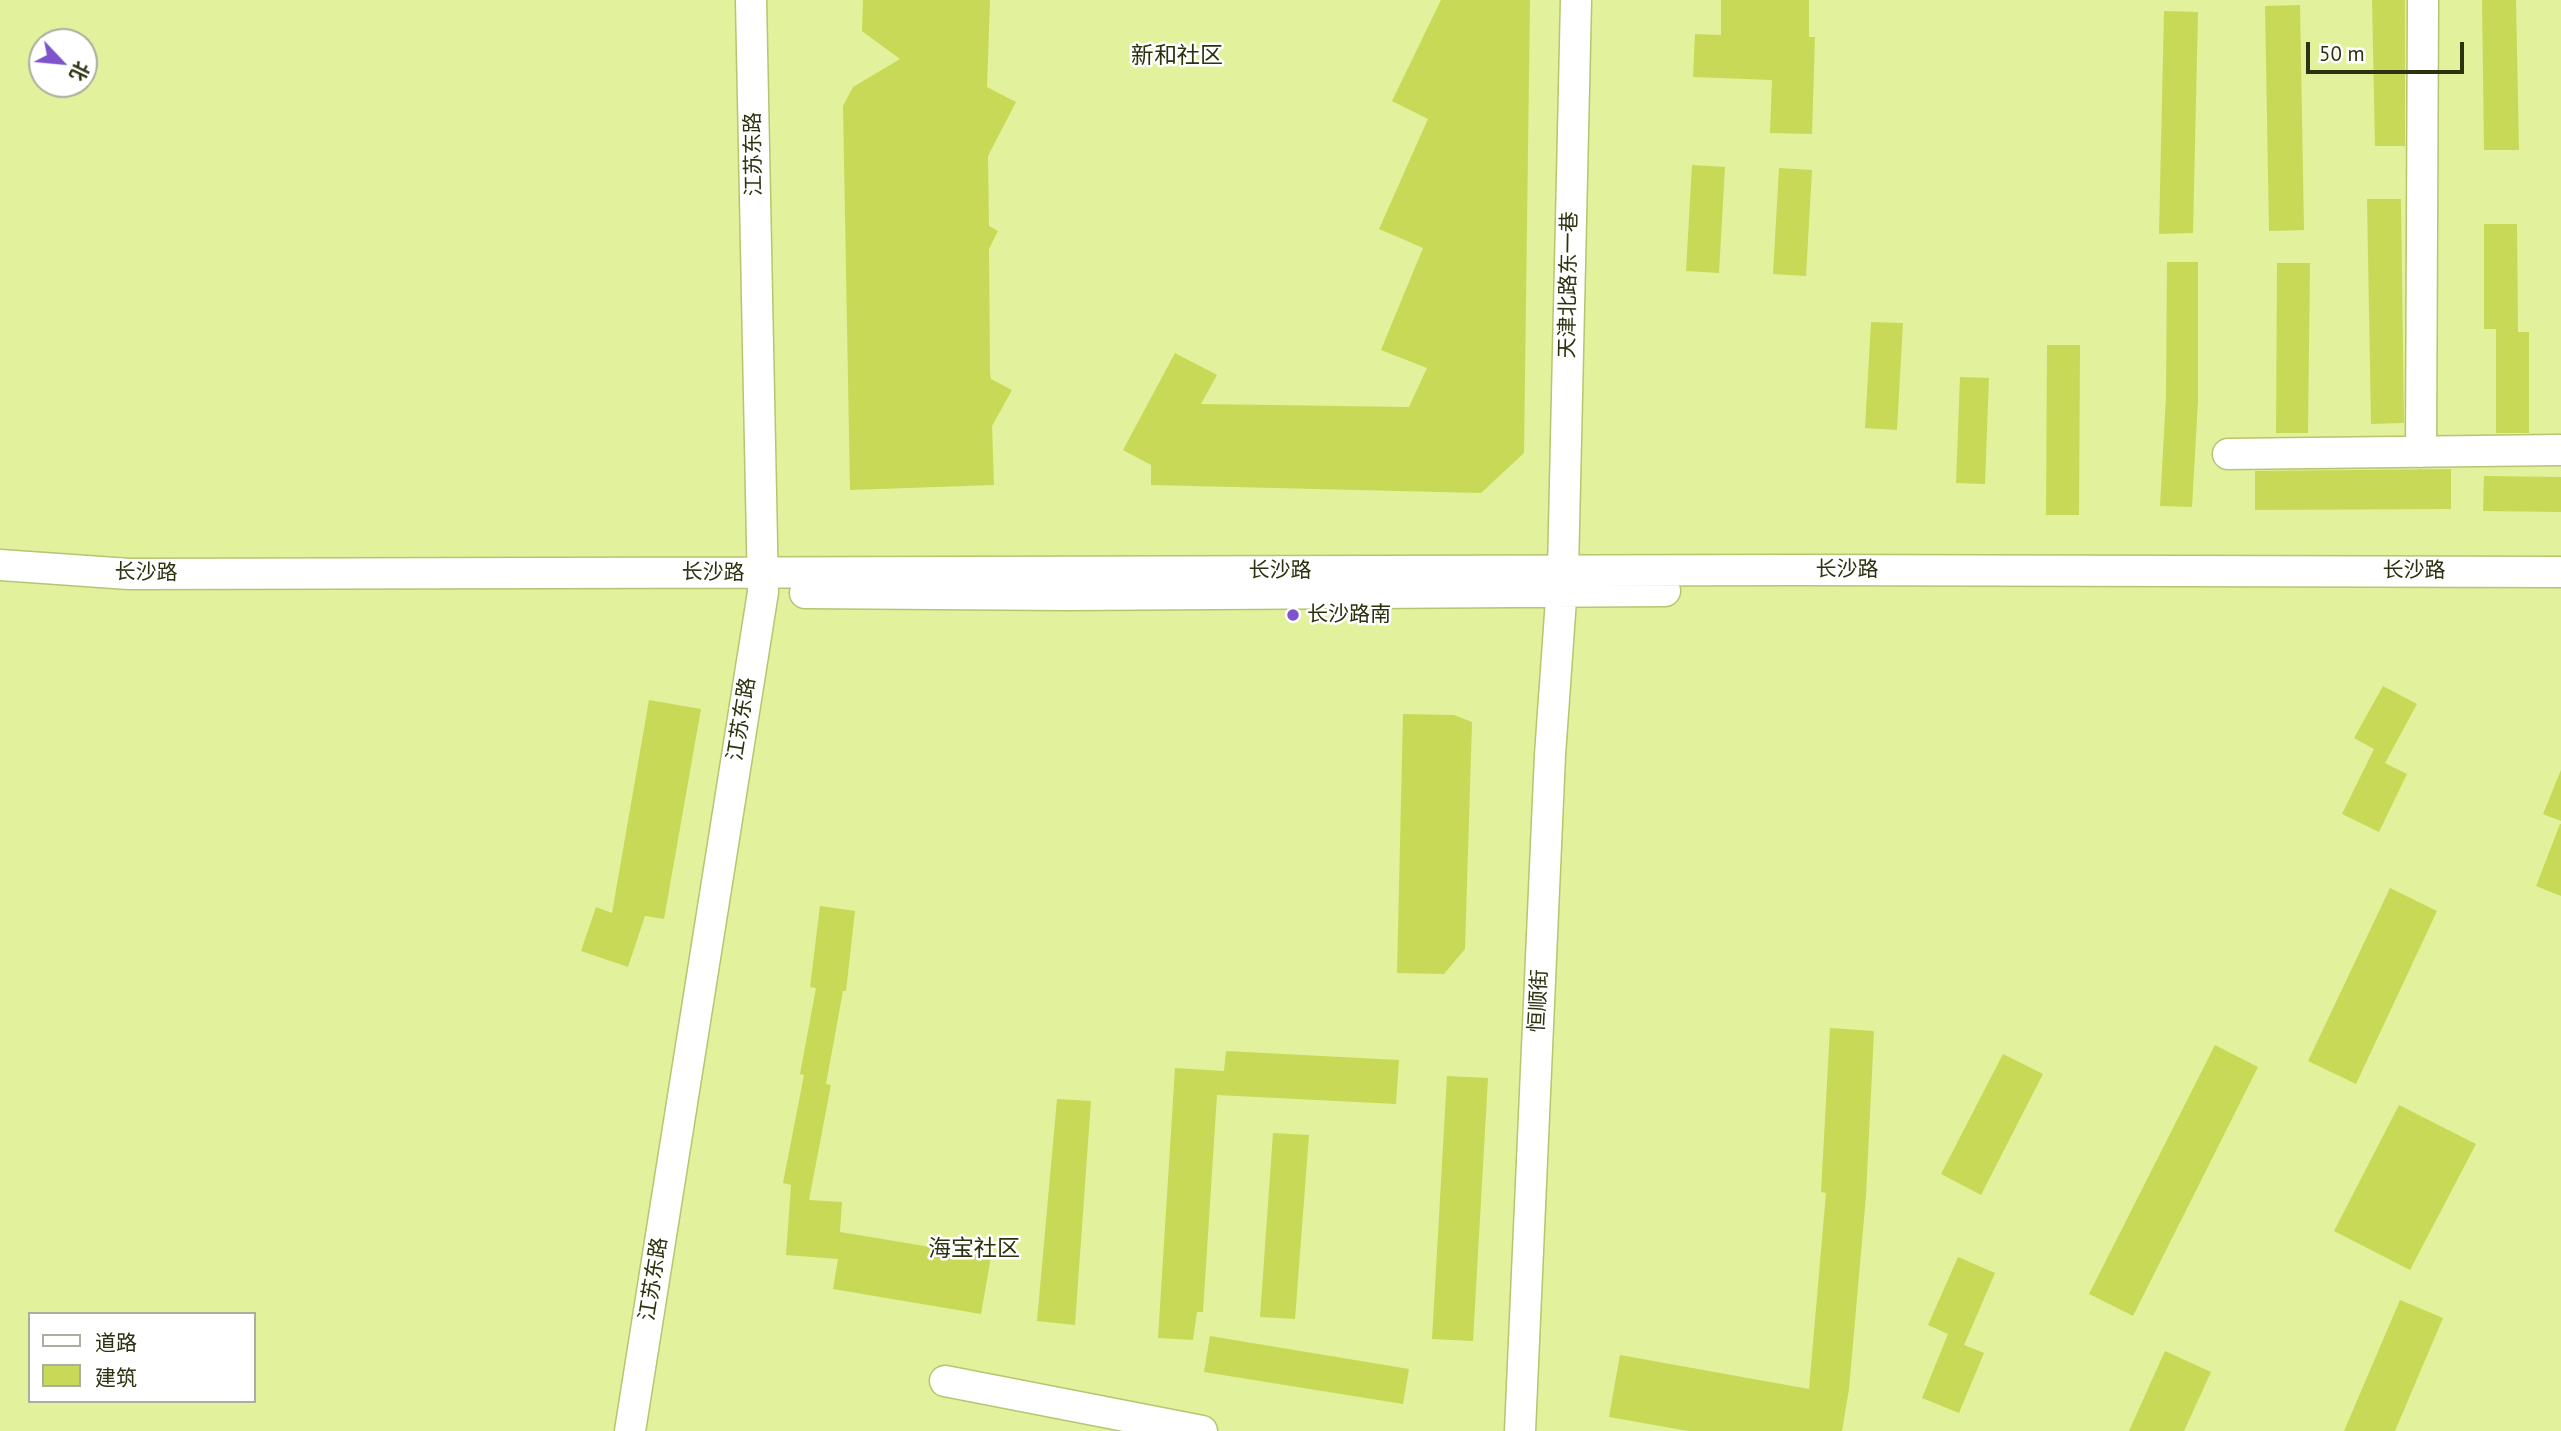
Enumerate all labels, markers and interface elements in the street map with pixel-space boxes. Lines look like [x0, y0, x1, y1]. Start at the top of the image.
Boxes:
north arrow [28, 28, 98, 98]
scale bar [2309, 28, 2466, 72]
text: 50 m [2319, 40, 2365, 67]
district label: 新和社区 [1131, 42, 1223, 70]
text: 北 [65, 58, 95, 85]
street label: 江苏东路 [741, 112, 767, 196]
street label: 天津北路东一巷 [1555, 211, 1583, 359]
street label: 长沙路 [1816, 557, 1878, 583]
street label: 长沙路 [1249, 558, 1311, 584]
street label: 长沙路 [2383, 558, 2445, 584]
street label: 长沙路 [114, 560, 178, 586]
street label: 长沙路 [681, 560, 745, 586]
place label: 长沙路南 [1307, 602, 1391, 628]
marker: 长沙路南 [1285, 607, 1301, 623]
street label: 江苏东路 [723, 676, 761, 762]
street label: 恒顺街 [1525, 969, 1553, 1033]
district label: 海宝社区 [928, 1235, 1020, 1263]
street label: 江苏东路 [635, 1236, 673, 1322]
legend [28, 1312, 256, 1403]
text: 道路 [95, 1329, 137, 1356]
text: 建筑 [95, 1364, 137, 1391]

